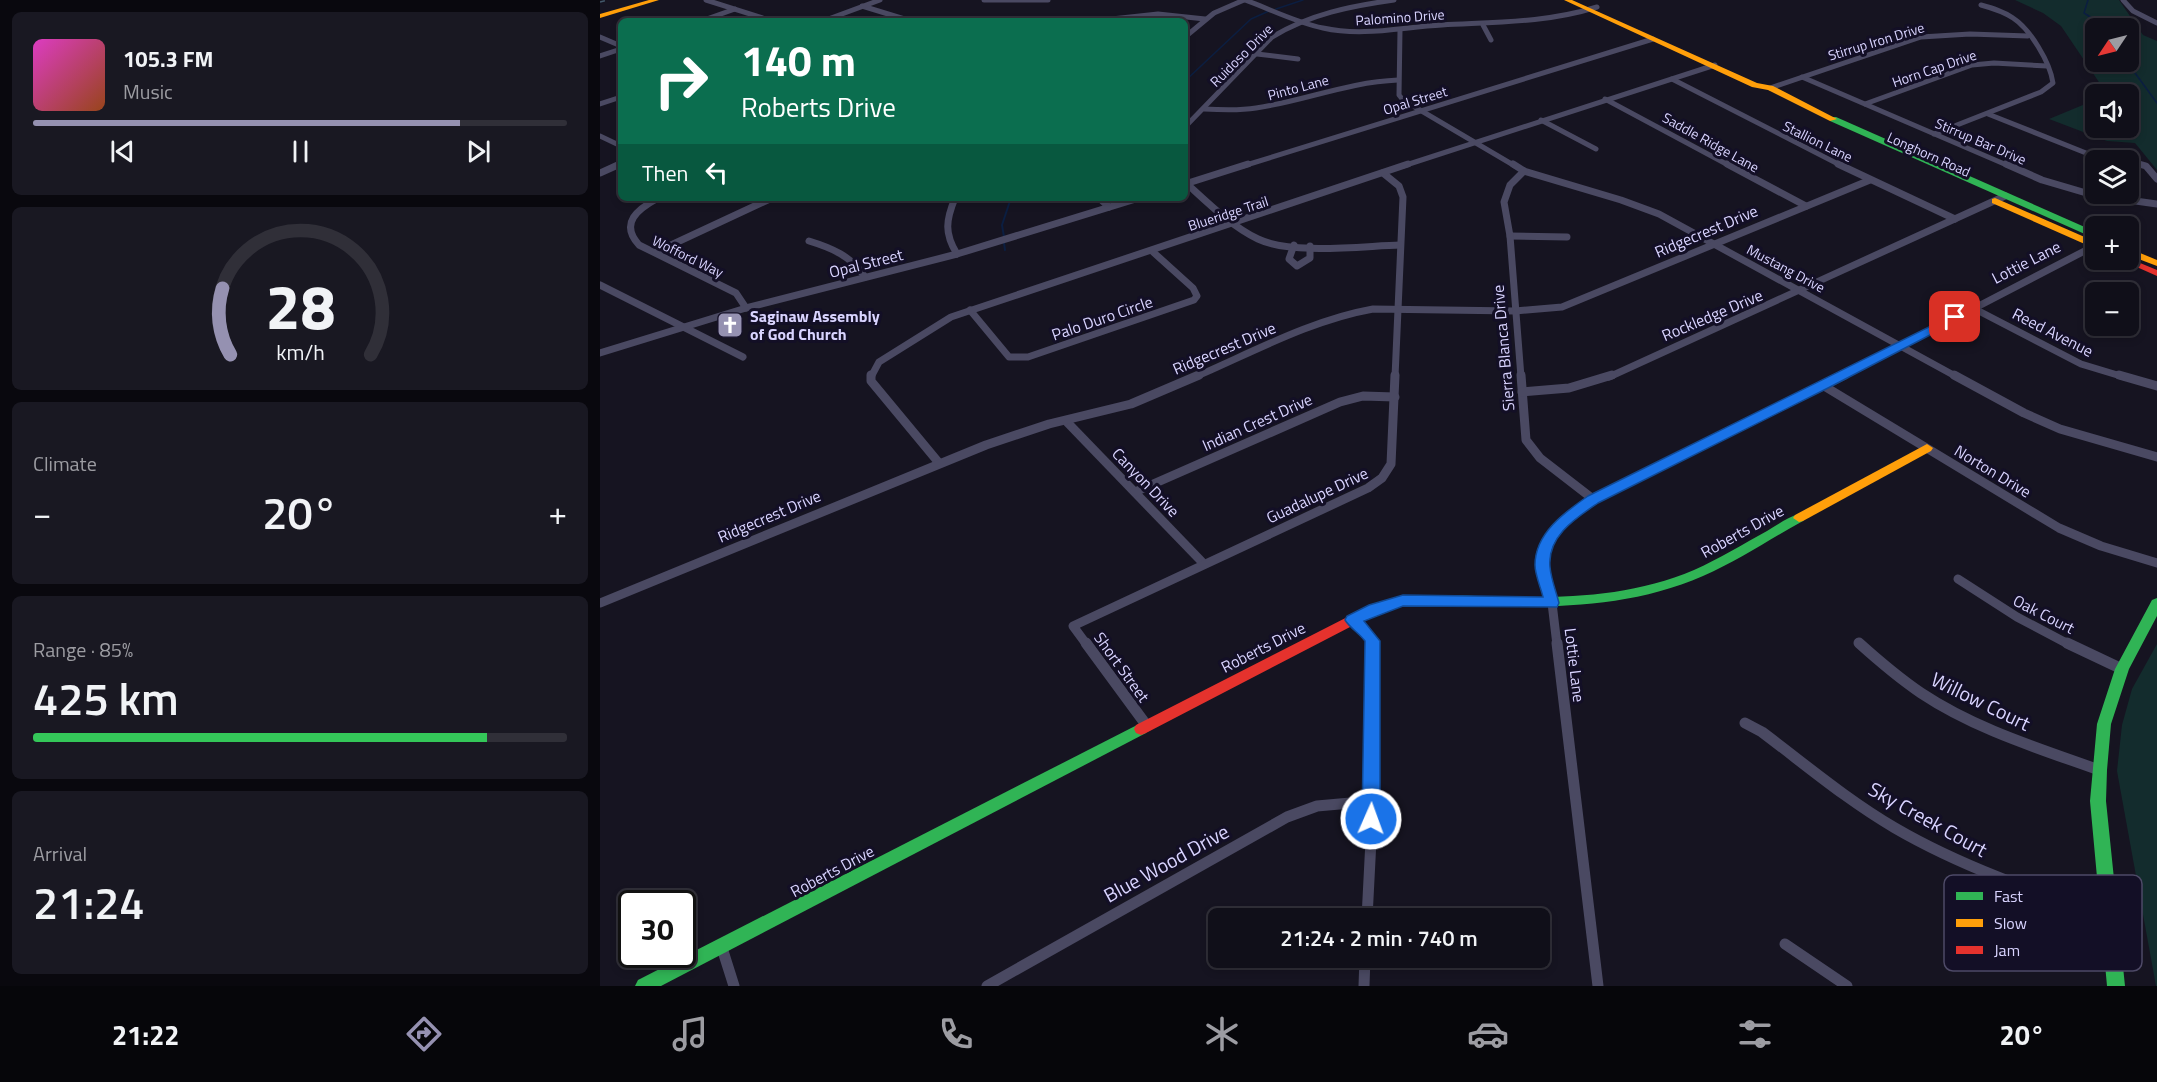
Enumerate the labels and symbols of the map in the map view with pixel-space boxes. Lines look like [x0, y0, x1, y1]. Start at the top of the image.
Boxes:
street label: Palomino Drive [1355, 3, 1445, 31]
street label: Stirrup Iron Drive [1825, 16, 1927, 66]
north arrow [2085, 18, 2139, 72]
street label: Ruidoso Drive [1205, 19, 1277, 91]
street label: Horn Cap Drive [1889, 44, 1979, 92]
street label: Pinto Lane [1265, 69, 1331, 105]
street label: Opal Street [1380, 80, 1450, 120]
street label: Saddle Ridge Lane [1659, 107, 1763, 177]
street label: Stirrup Bar Drive [1932, 112, 2030, 170]
street label: Stallion Lane [1780, 115, 1856, 167]
street label: Longhorn Road [1884, 126, 1974, 182]
street label: Blueridge Trail [1185, 190, 1271, 236]
street label: Ridgecrest Drive [1651, 198, 1761, 264]
street label: Wofford Way [649, 230, 727, 282]
street label: Lottie Lane [1987, 234, 2065, 290]
street label: Mustang Drive [1743, 239, 1829, 297]
street label: Opal Street [826, 242, 906, 284]
street label: Rockledge Drive [1658, 283, 1766, 347]
street label: Sierra Blanca Drive [1486, 284, 1520, 412]
street label: Palo Duro Circle [1048, 289, 1156, 347]
pin [1929, 291, 1980, 342]
street label: Reed Avenue [2008, 301, 2098, 363]
place label: Saginaw Assembly of God Church [750, 304, 880, 346]
church icon: Saginaw Assembly of God Church [715, 310, 745, 340]
street label: Ridgecrest Drive [1169, 315, 1279, 381]
street label: Indian Crest Drive [1198, 387, 1316, 457]
street label: Norton Drive [1950, 439, 2036, 503]
street label: Canyon Drive [1107, 442, 1185, 522]
street label: Guadalupe Drive [1262, 461, 1372, 529]
street label: Ridgecrest Drive [714, 483, 824, 549]
street label: Roberts Drive [1696, 498, 1788, 564]
street label: Oak Court [2009, 588, 2079, 640]
street label: Roberts Drive [1217, 615, 1309, 679]
street label: Lottie Lane [1559, 626, 1591, 704]
street label: Short Street [1088, 627, 1156, 707]
street label: Willow Court [1926, 664, 2036, 738]
street label: Sky Creek Court [1863, 773, 1993, 865]
position arrow [1339, 787, 1403, 851]
street label: Blue Wood Drive [1098, 816, 1234, 910]
street label: Roberts Drive [786, 839, 878, 903]
legend [1944, 875, 2142, 971]
text: Fast [1994, 884, 2023, 908]
speed limit sign: 30 [618, 890, 696, 968]
text: Slow [1994, 911, 2027, 935]
text: Jam [1994, 938, 2020, 962]

